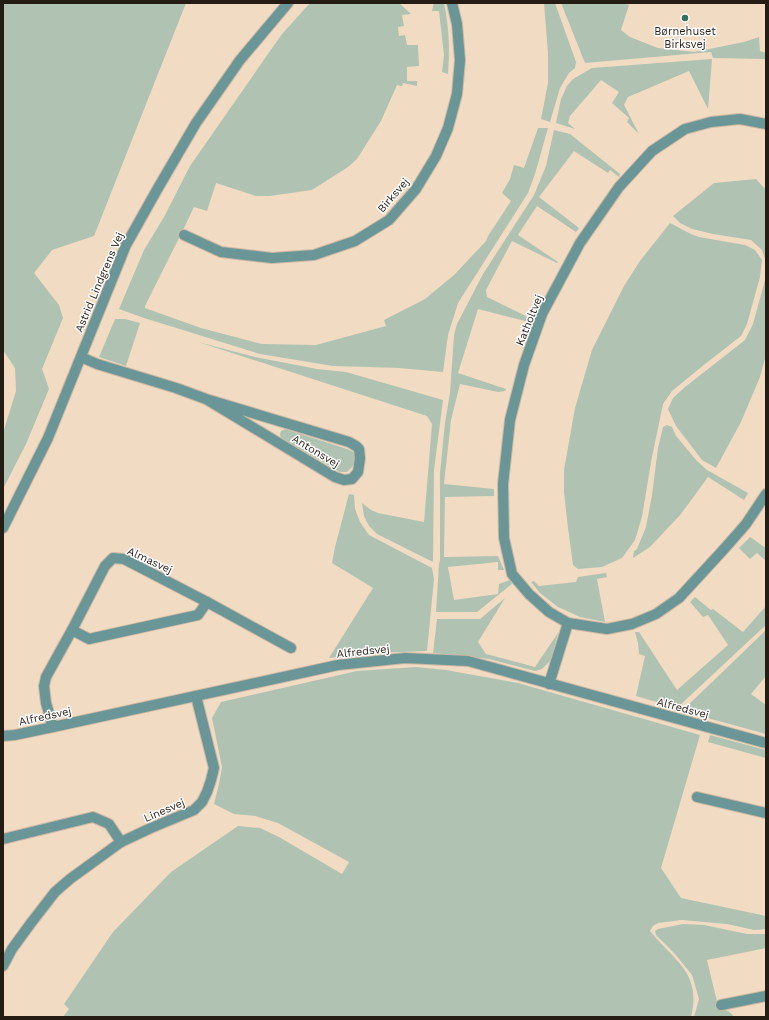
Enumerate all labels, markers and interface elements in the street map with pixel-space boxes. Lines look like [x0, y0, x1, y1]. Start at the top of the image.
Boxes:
marker: Børnehuset Birksvej [680, 13, 690, 23]
place label: Børnehuset Birksvej [654, 25, 716, 51]
street label: Birksvej [375, 175, 412, 215]
street label: Astrid Lindgrens Vej [73, 230, 126, 334]
street label: Katholtvej [513, 293, 546, 348]
street label: Antonsvej [290, 432, 342, 471]
street label: Almasvej [125, 544, 174, 577]
street label: Alfredsvej [336, 642, 390, 661]
street label: Alfredsvej [656, 695, 710, 722]
street label: Alfredsvej [18, 705, 73, 728]
street label: Linesvej [142, 796, 187, 825]

